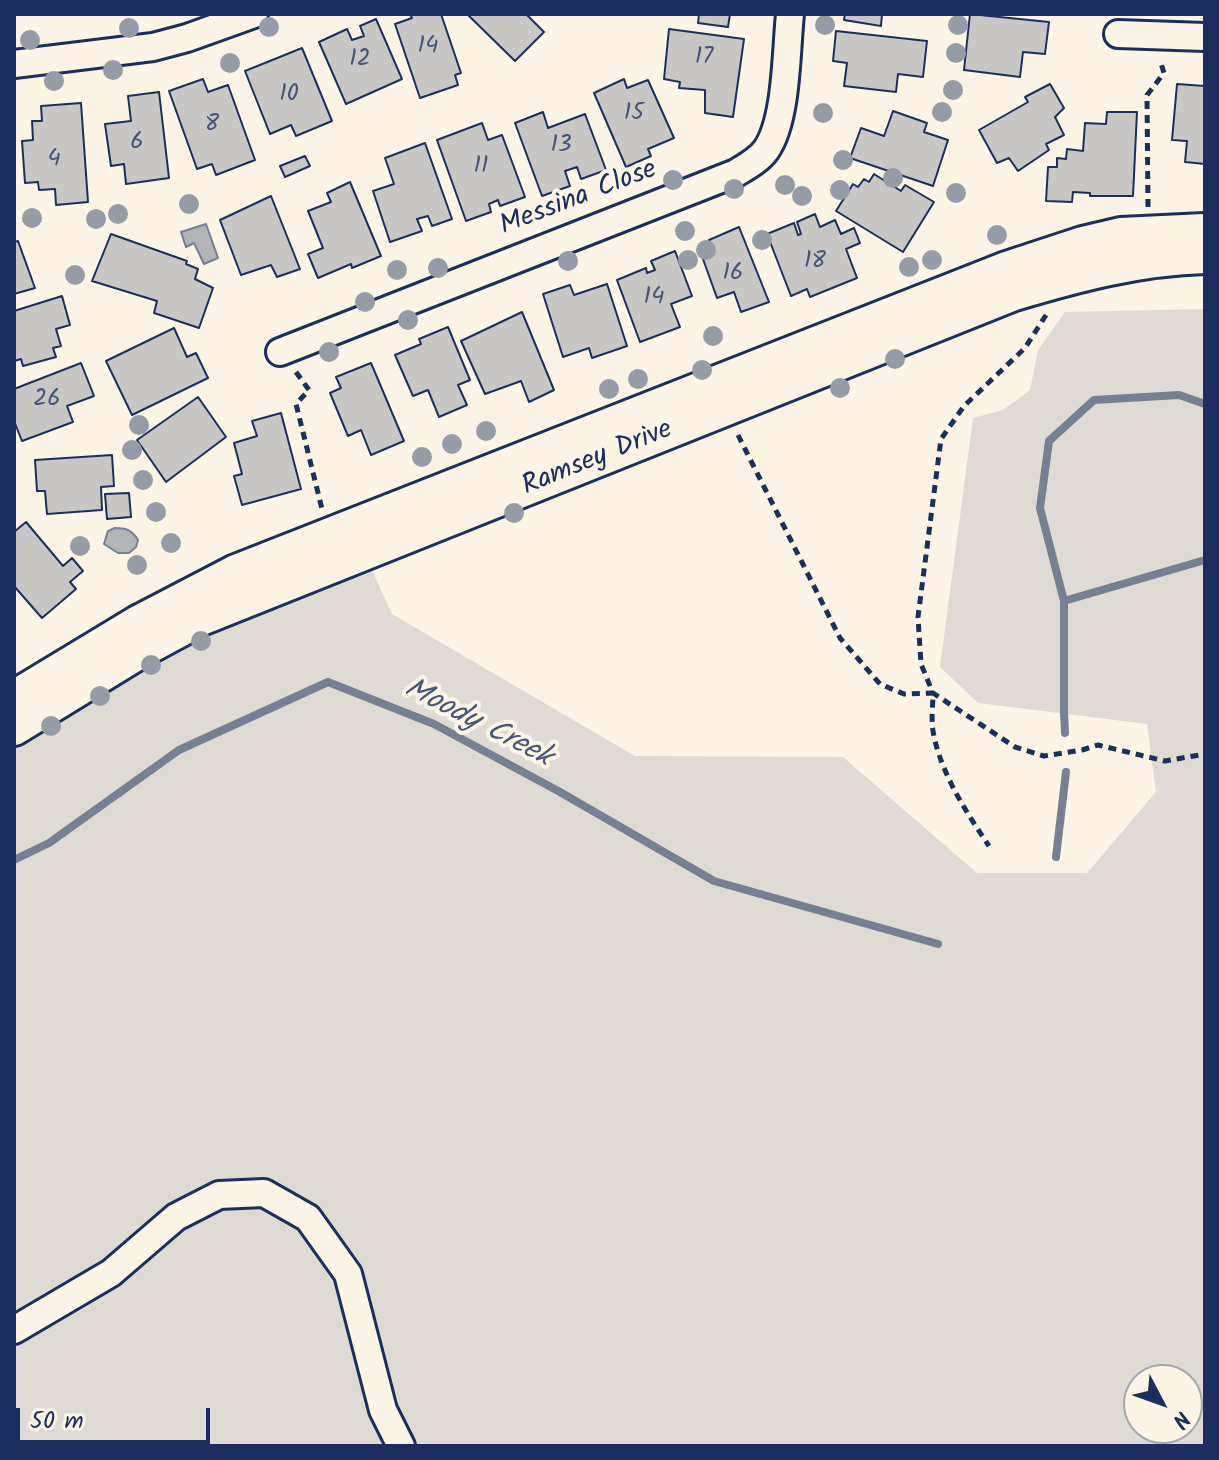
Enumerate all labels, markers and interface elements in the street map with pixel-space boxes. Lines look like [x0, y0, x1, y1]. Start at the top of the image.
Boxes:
house number: 14 [418, 34, 438, 62]
house number: 17 [695, 45, 713, 73]
house number: 12 [349, 47, 371, 75]
house number: 10 [279, 82, 299, 110]
house number: 15 [624, 101, 644, 129]
house number: 8 [205, 112, 219, 140]
house number: 6 [130, 130, 144, 158]
house number: 13 [550, 133, 572, 161]
house number: 4 [47, 147, 61, 175]
house number: 11 [473, 154, 489, 182]
street label: Messina Close [496, 155, 662, 245]
house number: 18 [804, 249, 826, 277]
house number: 16 [723, 261, 743, 289]
house number: 14 [644, 285, 664, 313]
house number: 26 [33, 387, 61, 415]
street label: Ramsey Drive [518, 415, 678, 505]
water label: Moody Creek [397, 672, 557, 778]
north arrow [1123, 1364, 1203, 1444]
scale bar [20, 1392, 214, 1442]
text: 50 m [30, 1402, 84, 1441]
text: N [1162, 1402, 1198, 1435]

